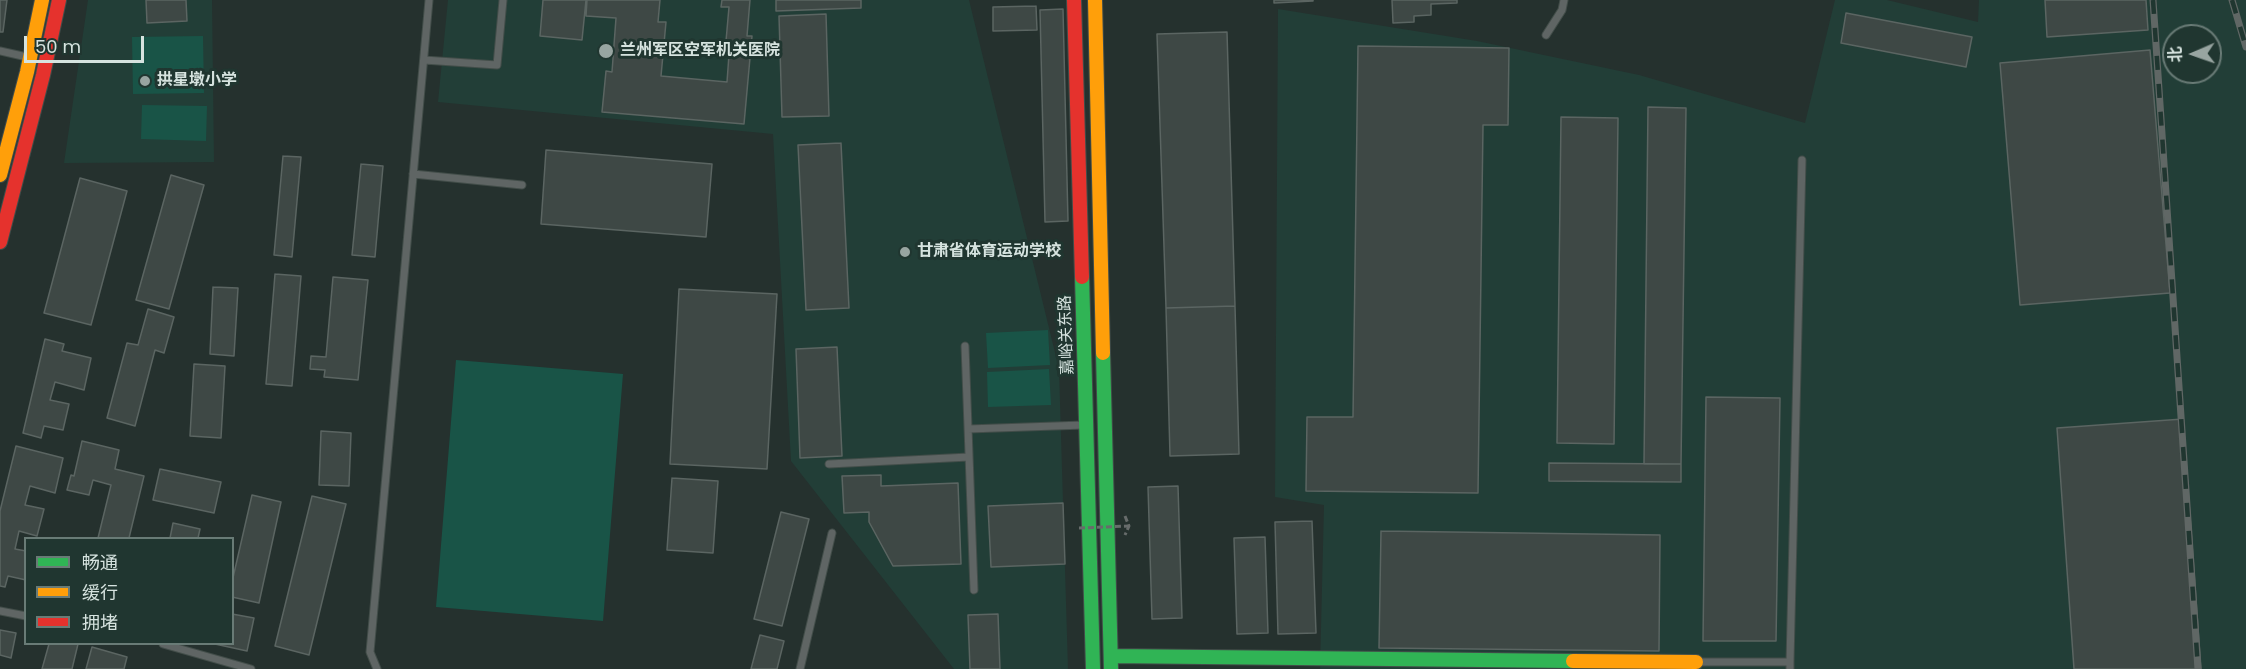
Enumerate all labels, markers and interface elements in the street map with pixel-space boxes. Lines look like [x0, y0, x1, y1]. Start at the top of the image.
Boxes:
scale bar [27, 24, 147, 62]
north arrow [2162, 24, 2222, 84]
text: 50 m [35, 34, 81, 59]
place label: 兰州军区空军机关医院 [620, 41, 780, 61]
marker: 兰州军区空军机关医院 [597, 42, 615, 60]
text: 北 [2164, 46, 2187, 63]
place label: 拱星墩小学 [157, 71, 237, 91]
marker: 拱星墩小学 [138, 74, 152, 88]
place label: 甘肃省体育运动学校 [917, 242, 1061, 262]
marker: 甘肃省体育运动学校 [898, 245, 912, 259]
street label: 嘉峪关东路 [1056, 295, 1078, 375]
legend [24, 537, 234, 645]
text: 畅通 [82, 550, 118, 575]
text: 缓行 [82, 580, 118, 605]
text: 拥堵 [82, 610, 118, 635]

